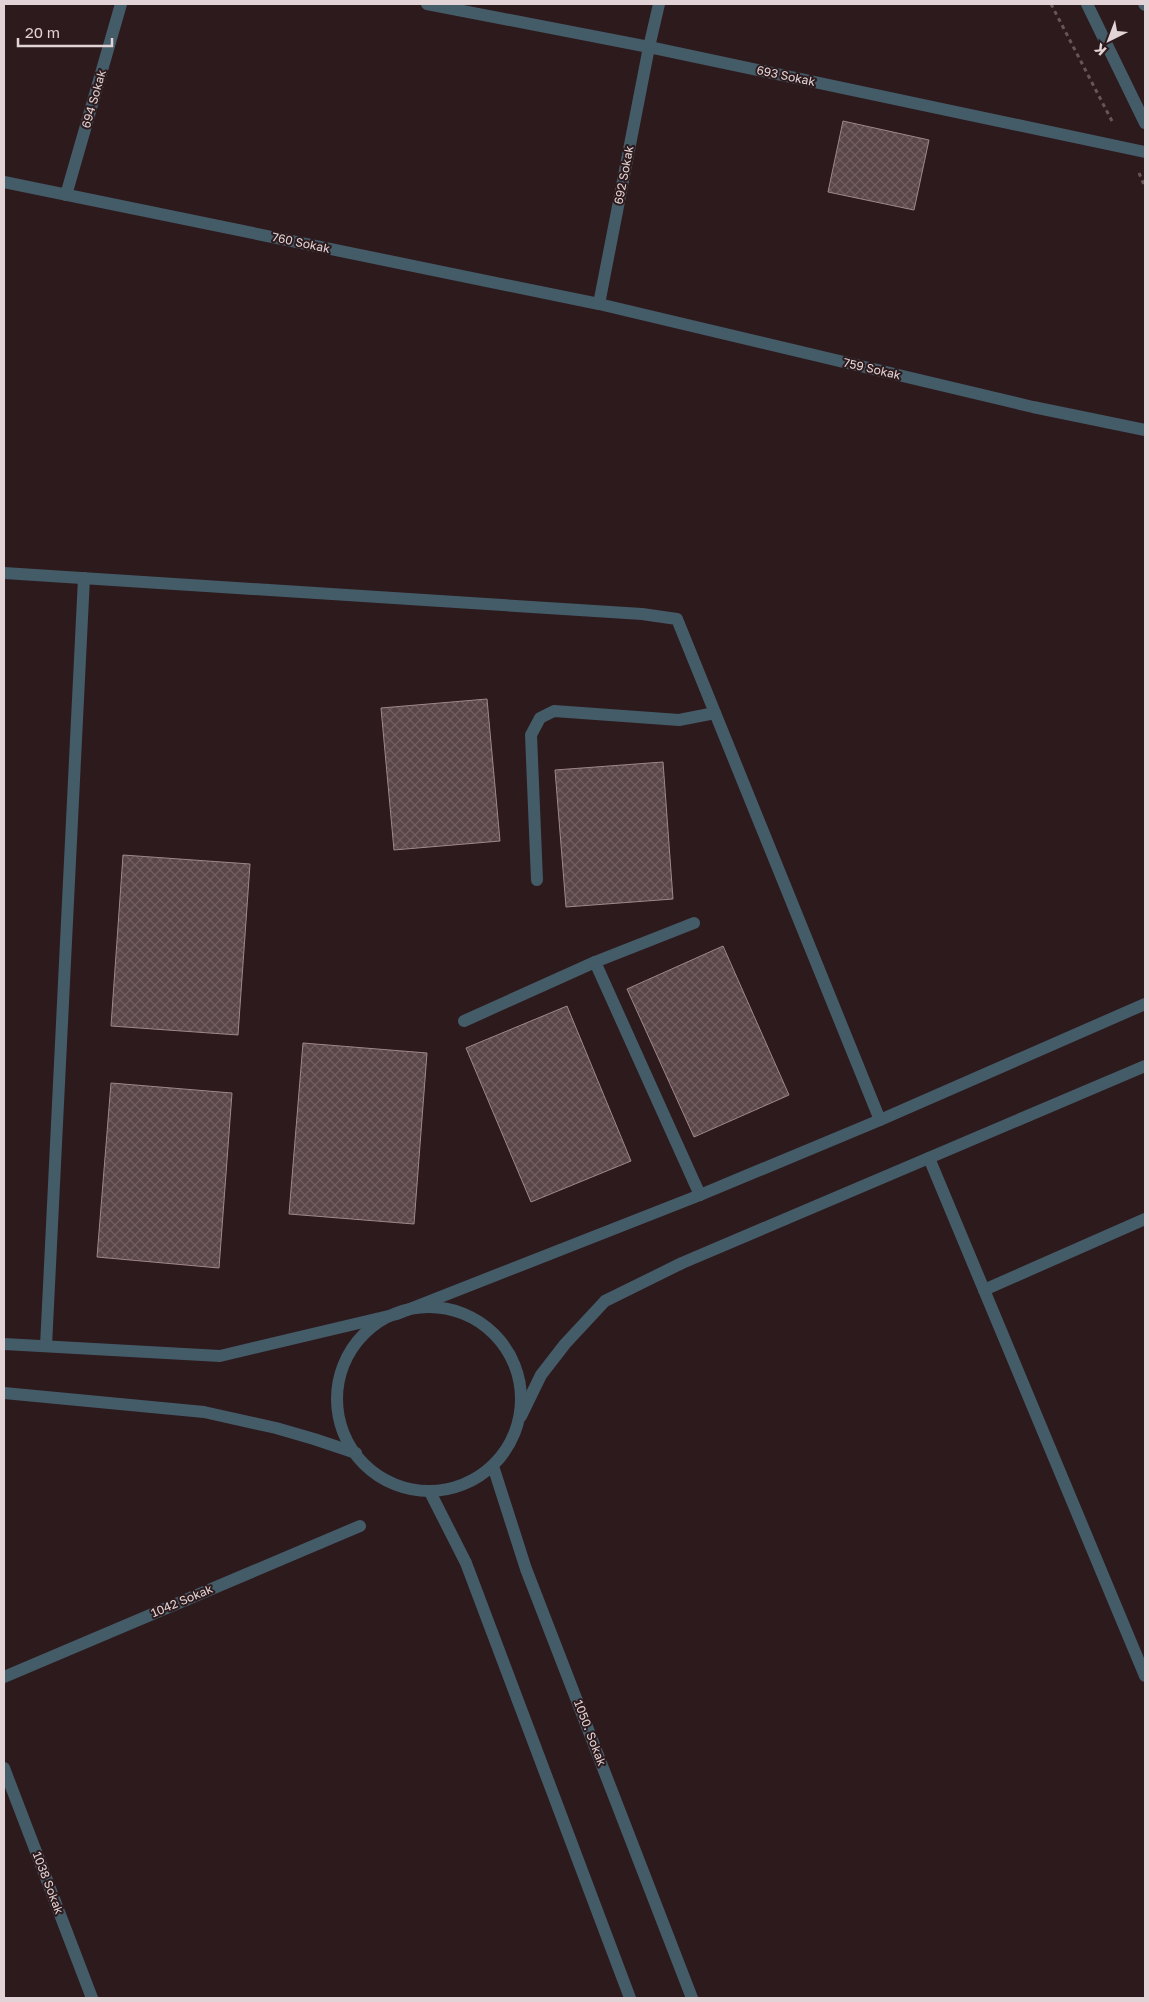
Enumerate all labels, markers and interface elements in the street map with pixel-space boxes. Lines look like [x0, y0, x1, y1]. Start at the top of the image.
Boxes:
scale bar [18, 15, 111, 47]
north arrow [1084, 15, 1134, 65]
text: 20 m [25, 23, 60, 41]
text: K [1091, 40, 1109, 60]
street label: 693 Sokak [755, 62, 817, 89]
street label: 694 Sokak [78, 68, 109, 130]
street label: 692 Sokak [610, 144, 637, 206]
street label: 760 Sokak [271, 229, 332, 256]
street label: 759 Sokak [842, 355, 903, 382]
street label: 1042 Sokak [149, 1581, 215, 1620]
street label: 1050. Sokak [571, 1698, 610, 1768]
street label: 1038 Sokak [30, 1849, 67, 1916]

